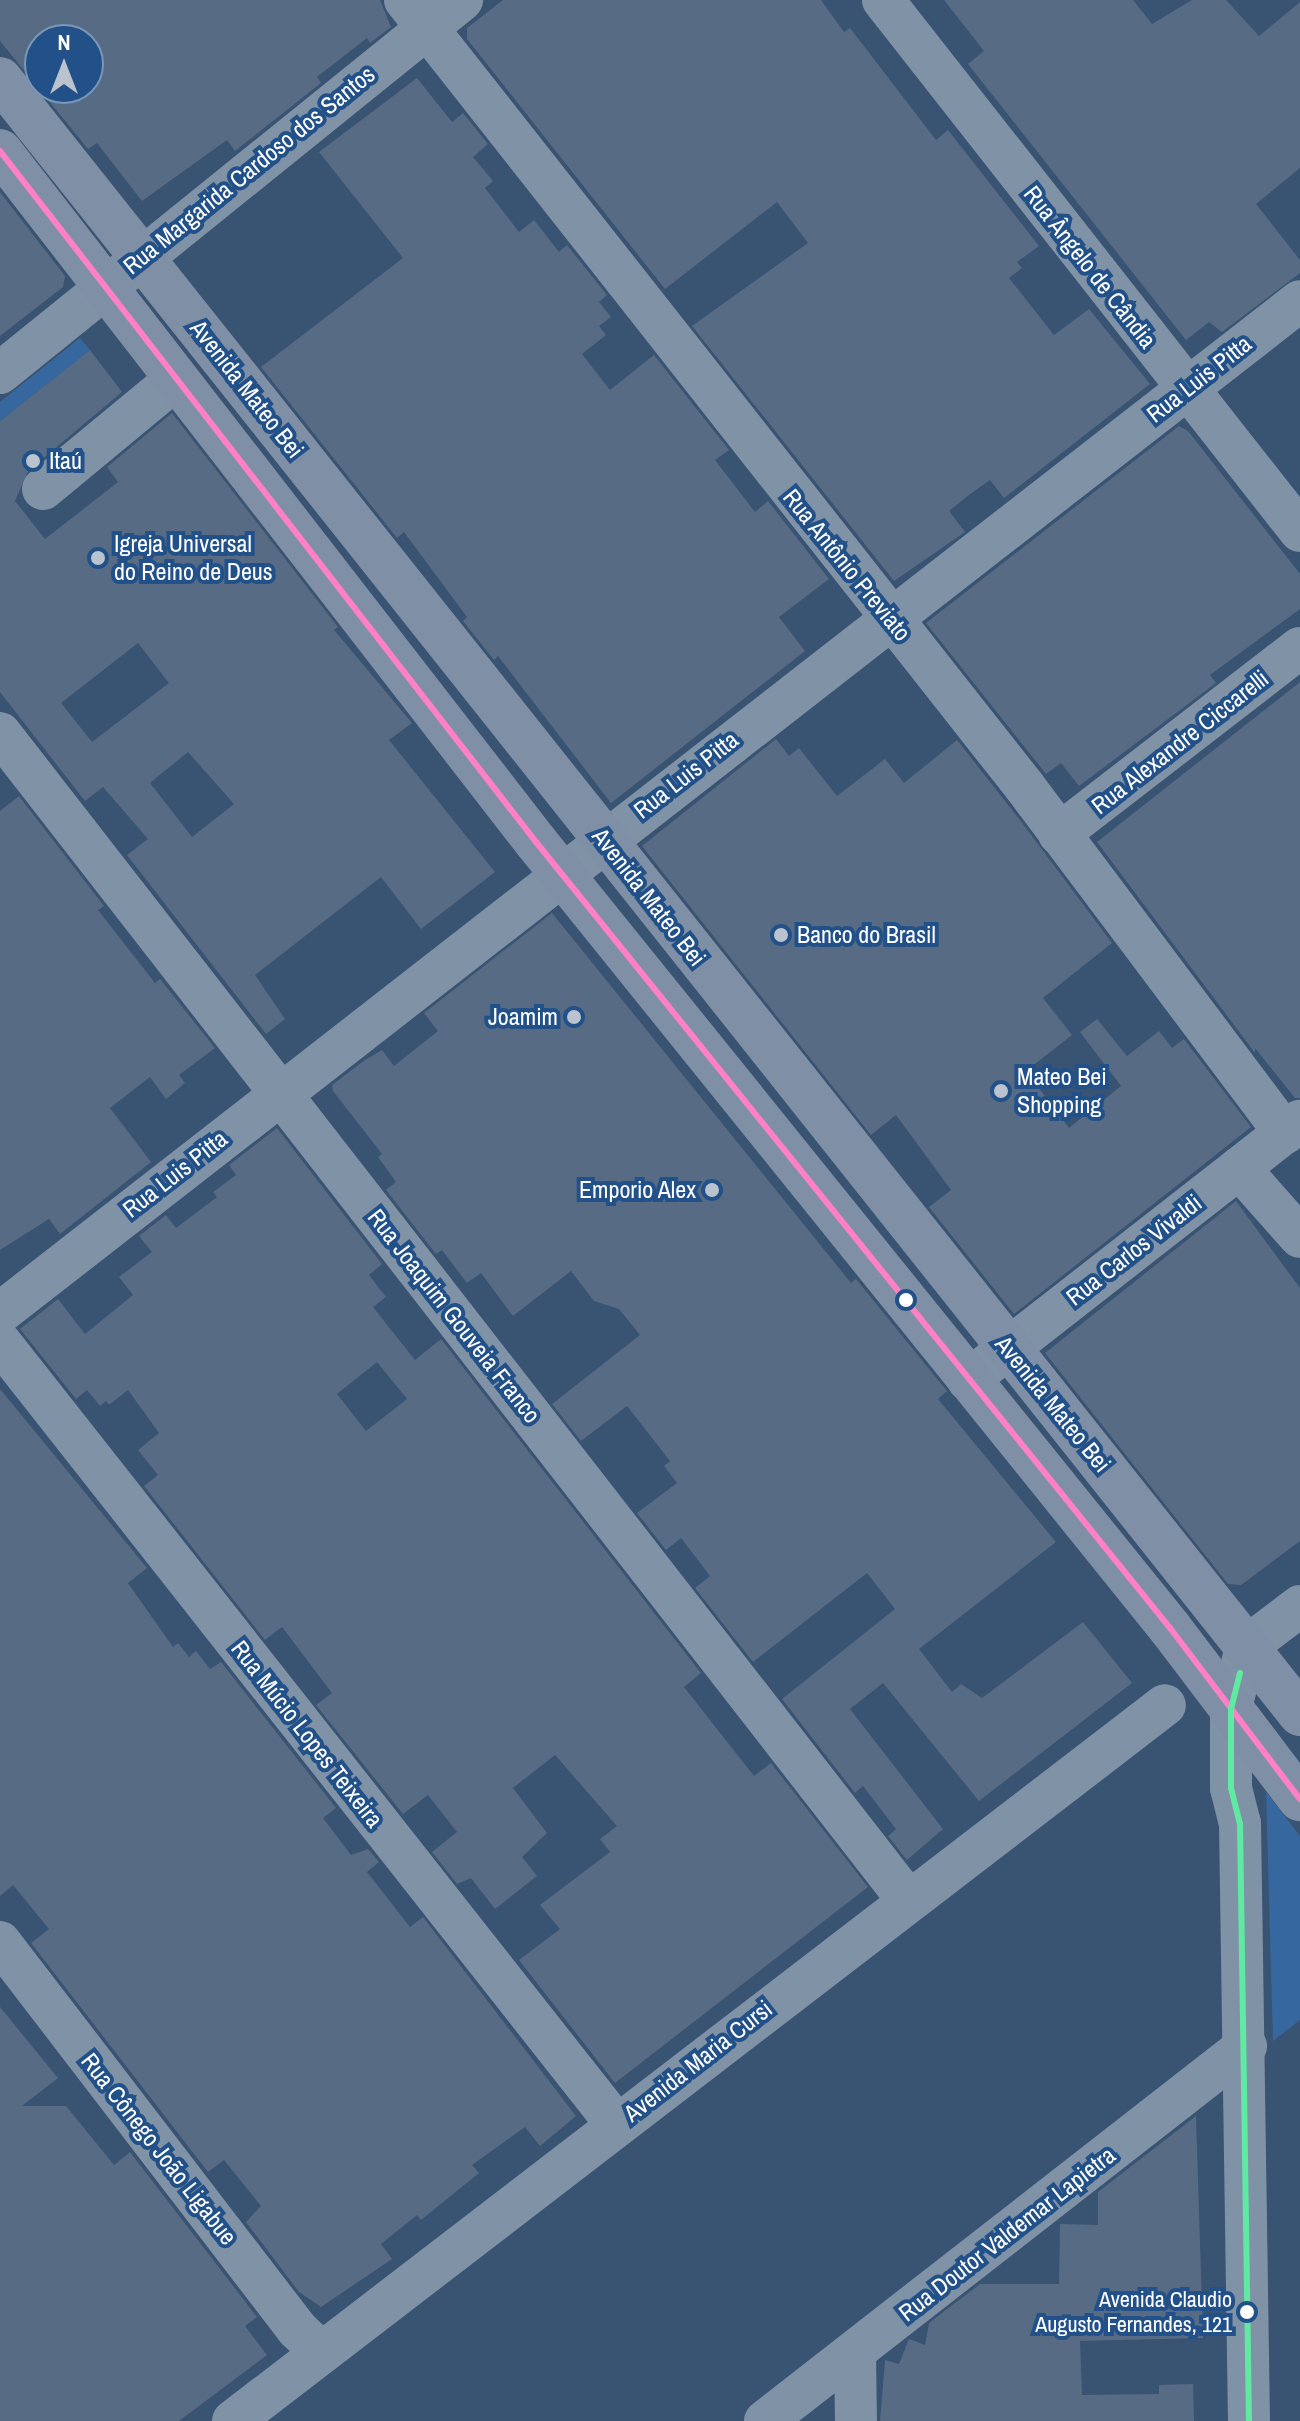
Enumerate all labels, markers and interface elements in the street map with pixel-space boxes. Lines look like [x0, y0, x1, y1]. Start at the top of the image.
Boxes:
north arrow [24, 24, 104, 104]
text: N [57, 27, 71, 57]
street label: Rua Margarida Cardoso dos Santos [118, 60, 380, 280]
street label: Rua Ângelo de Cândia [1017, 180, 1163, 354]
street label: Avenida Mateo Bei [184, 314, 310, 464]
street label: Rua Luis Pitta [1141, 329, 1257, 429]
place label: Itaú [49, 447, 82, 475]
marker: Itaú [24, 452, 42, 470]
street label: Rua Antônio Previato [777, 483, 917, 647]
place label: Igreja Universal do Reino de Deus [114, 530, 273, 586]
marker: Igreja Universal do Reino de Deus [89, 549, 107, 567]
street label: Rua Alexandre Ciccarelli [1085, 664, 1275, 820]
street label: Rua Luis Pitta [628, 725, 744, 825]
street label: Avenida Mateo Bei [586, 822, 712, 972]
place label: Banco do Brasil [797, 921, 936, 949]
marker: Banco do Brasil [772, 926, 790, 944]
place label: Joamim [488, 1003, 558, 1031]
marker: Joamim [565, 1008, 583, 1026]
place label: Mateo Bei Shopping [1017, 1063, 1107, 1119]
marker: Mateo Bei Shopping [992, 1082, 1010, 1100]
street label: Rua Luis Pitta [117, 1124, 233, 1224]
place label: Emporio Alex [578, 1176, 696, 1204]
marker: Emporio Alex [703, 1181, 721, 1199]
street label: Rua Carlos Vivaldi [1061, 1188, 1207, 1312]
street label: Rua Joaquim Gouveia Franco [361, 1203, 547, 1429]
unlabelled marker [898, 1292, 914, 1308]
street label: Avenida Mateo Bei [989, 1330, 1117, 1478]
street label: Rua Múcio Lopes Teixeira [225, 1635, 389, 1833]
street label: Avenida Maria Cursi [618, 1994, 778, 2128]
street label: Rua Cônego João Ligabue [75, 2047, 243, 2251]
street label: Rua Doutor Valdemar Lapietra [893, 2141, 1121, 2327]
place label: Avenida Claudio Augusto Fernandes, 121 [1035, 2286, 1232, 2338]
marker: Avenida Claudio Augusto Fernandes, 121 [1239, 2304, 1255, 2320]

